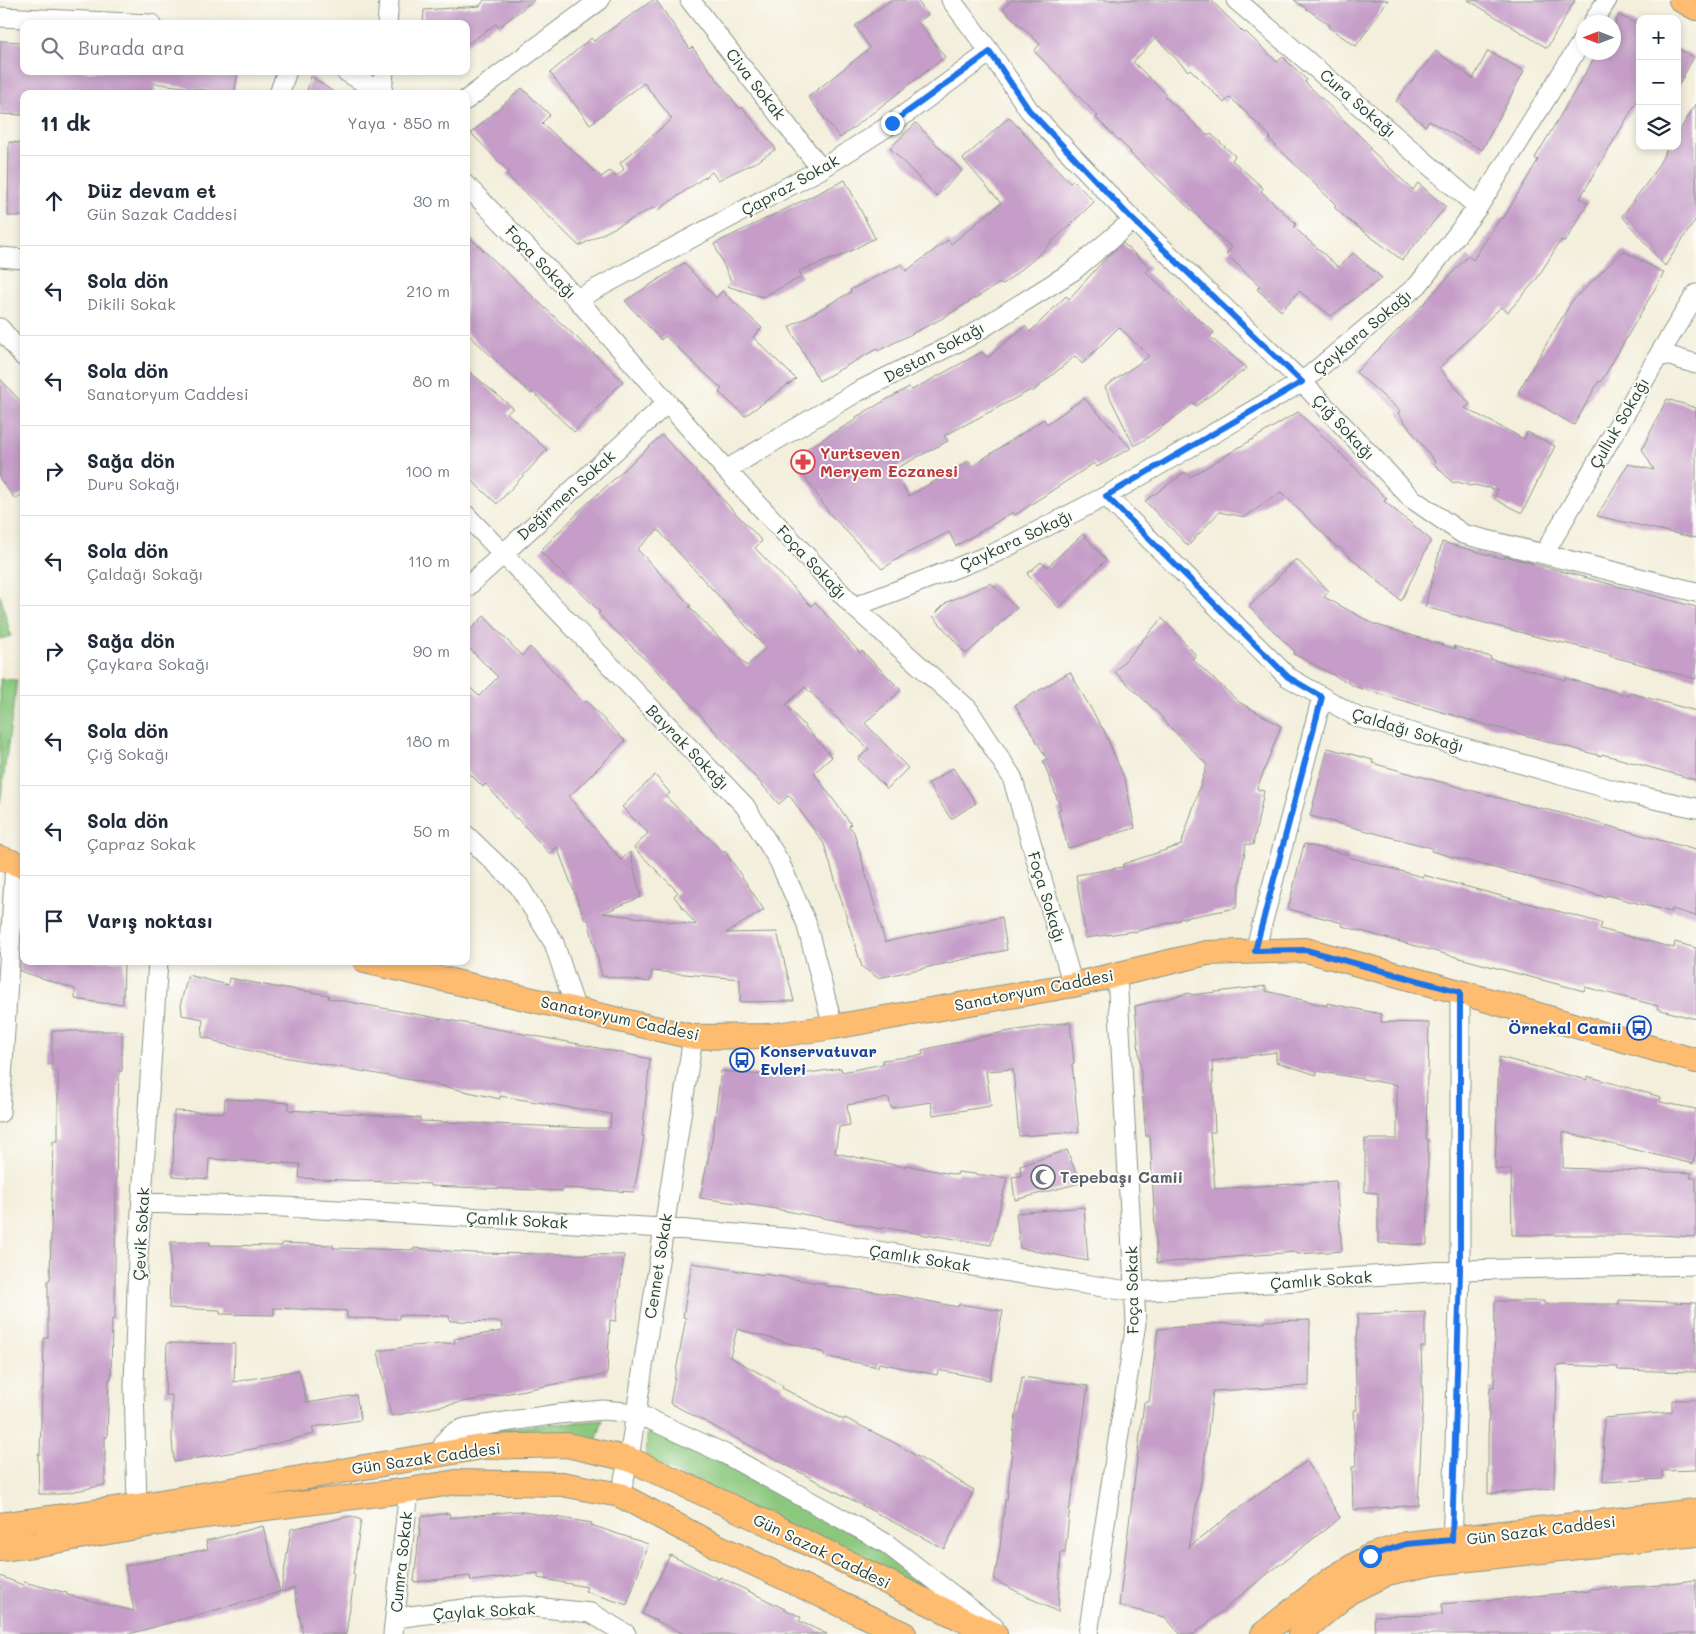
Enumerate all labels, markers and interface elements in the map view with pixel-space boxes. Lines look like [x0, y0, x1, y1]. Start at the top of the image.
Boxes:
north arrow [1576, 15, 1621, 60]
map controls [1636, 15, 1681, 150]
button: + [1636, 15, 1681, 60]
search box [20, 20, 470, 75]
icon: search [38, 34, 66, 62]
text: Burada ara [78, 35, 185, 60]
street label: Civa Sokak [722, 44, 791, 124]
button: − [1636, 60, 1681, 105]
street label: Cura Sokağı [1316, 64, 1401, 142]
button: layers [1636, 105, 1681, 150]
text: 11 dk [40, 109, 91, 136]
text: Yaya · 850 m [347, 112, 450, 133]
route end [881, 112, 904, 135]
street label: Çapraz Sokak [737, 149, 842, 220]
text: Düz devam et [87, 178, 216, 203]
icon: ahead [40, 187, 68, 215]
text: 30 m [413, 190, 450, 211]
text: Gün Sazak Caddesi [87, 203, 237, 224]
street label: Foça Sokağı [501, 220, 582, 303]
text: Sola dön [87, 268, 169, 293]
icon: left [40, 277, 68, 305]
text: 210 m [406, 280, 450, 301]
street label: Çaykara Sokağı [1308, 284, 1415, 379]
text: Dikili Sokak [87, 293, 176, 314]
street label: Destan Sokağı [880, 316, 988, 387]
text: Sola dön [87, 358, 169, 383]
icon: left [40, 367, 68, 395]
text: 80 m [413, 370, 450, 391]
street label: Çulluk Sokağı [1584, 373, 1653, 472]
text: Sanatoryum Caddesi [87, 383, 249, 404]
street label: Çığ Sokağı [1309, 389, 1380, 464]
place label: Yurtseven Meryem Eczanesi [820, 442, 958, 481]
street label: Değirmen Sokak [512, 445, 619, 544]
text: Sağa dön [87, 448, 175, 473]
pharmacy icon: Yurtseven Meryem Eczanesi [790, 449, 816, 475]
icon: right [40, 457, 68, 485]
text: 100 m [405, 460, 450, 481]
text: Duru Sokağı [87, 473, 180, 494]
street label: Çaykara Sokağı [956, 504, 1076, 575]
street label: Foça Sokağı [773, 520, 852, 603]
text: Sola dön [87, 538, 169, 563]
icon: left [40, 547, 68, 575]
text: 110 m [408, 550, 450, 571]
text: Çaldağı Sokağı [87, 563, 203, 584]
text: Sağa dön [87, 628, 175, 653]
icon: right [40, 637, 68, 665]
text: 90 m [413, 640, 450, 661]
text: Çaykara Sokağı [87, 653, 210, 674]
street label: Bayrak Sokağı [642, 699, 735, 794]
street label: Çaldağı Sokağı [1350, 702, 1467, 757]
text: Sola dön [87, 718, 169, 743]
icon: left [40, 727, 68, 755]
text: 180 m [405, 730, 450, 751]
text: Çığ Sokağı [87, 743, 169, 764]
text: Sola dön [87, 808, 169, 833]
icon: left [40, 817, 68, 845]
text: 50 m [413, 820, 450, 841]
text: Çapraz Sokak [87, 833, 196, 854]
street label: Foça Sokağı [1024, 849, 1071, 945]
icon: arrive [40, 907, 68, 935]
text: Varış noktası [87, 908, 213, 933]
street label: Sanatoryum Caddesi [953, 964, 1115, 1015]
street label: Sanatoryum Caddesi [539, 990, 701, 1045]
bus stop icon: Örnekal Camii [1626, 1015, 1652, 1041]
place label: Örnekal Camii [1508, 1017, 1622, 1038]
place label: Konservatuvar Evleri [760, 1040, 877, 1079]
bus stop icon: Konservatuvar Evleri [729, 1047, 755, 1073]
mosque icon: Tepebaşı Camii [1030, 1164, 1056, 1190]
place label: Tepebaşı Camii [1060, 1166, 1183, 1188]
street label: Çevik Sokak [128, 1187, 153, 1281]
street label: Çamlık Sokak [465, 1206, 569, 1233]
street label: Cennet Sokak [639, 1212, 676, 1320]
street label: Çamlık Sokak [868, 1239, 972, 1276]
street label: Foça Sokak [1120, 1246, 1143, 1334]
street label: Çamlık Sokak [1269, 1265, 1373, 1294]
street label: Gün Sazak Caddesi [350, 1437, 502, 1478]
street label: Gün Sazak Caddesi [750, 1508, 894, 1593]
street label: Cumra Sokak [385, 1510, 416, 1614]
street label: Gün Sazak Caddesi [1465, 1510, 1617, 1549]
route start [1359, 1545, 1382, 1568]
street label: Çaylak Sokak [432, 1597, 536, 1624]

